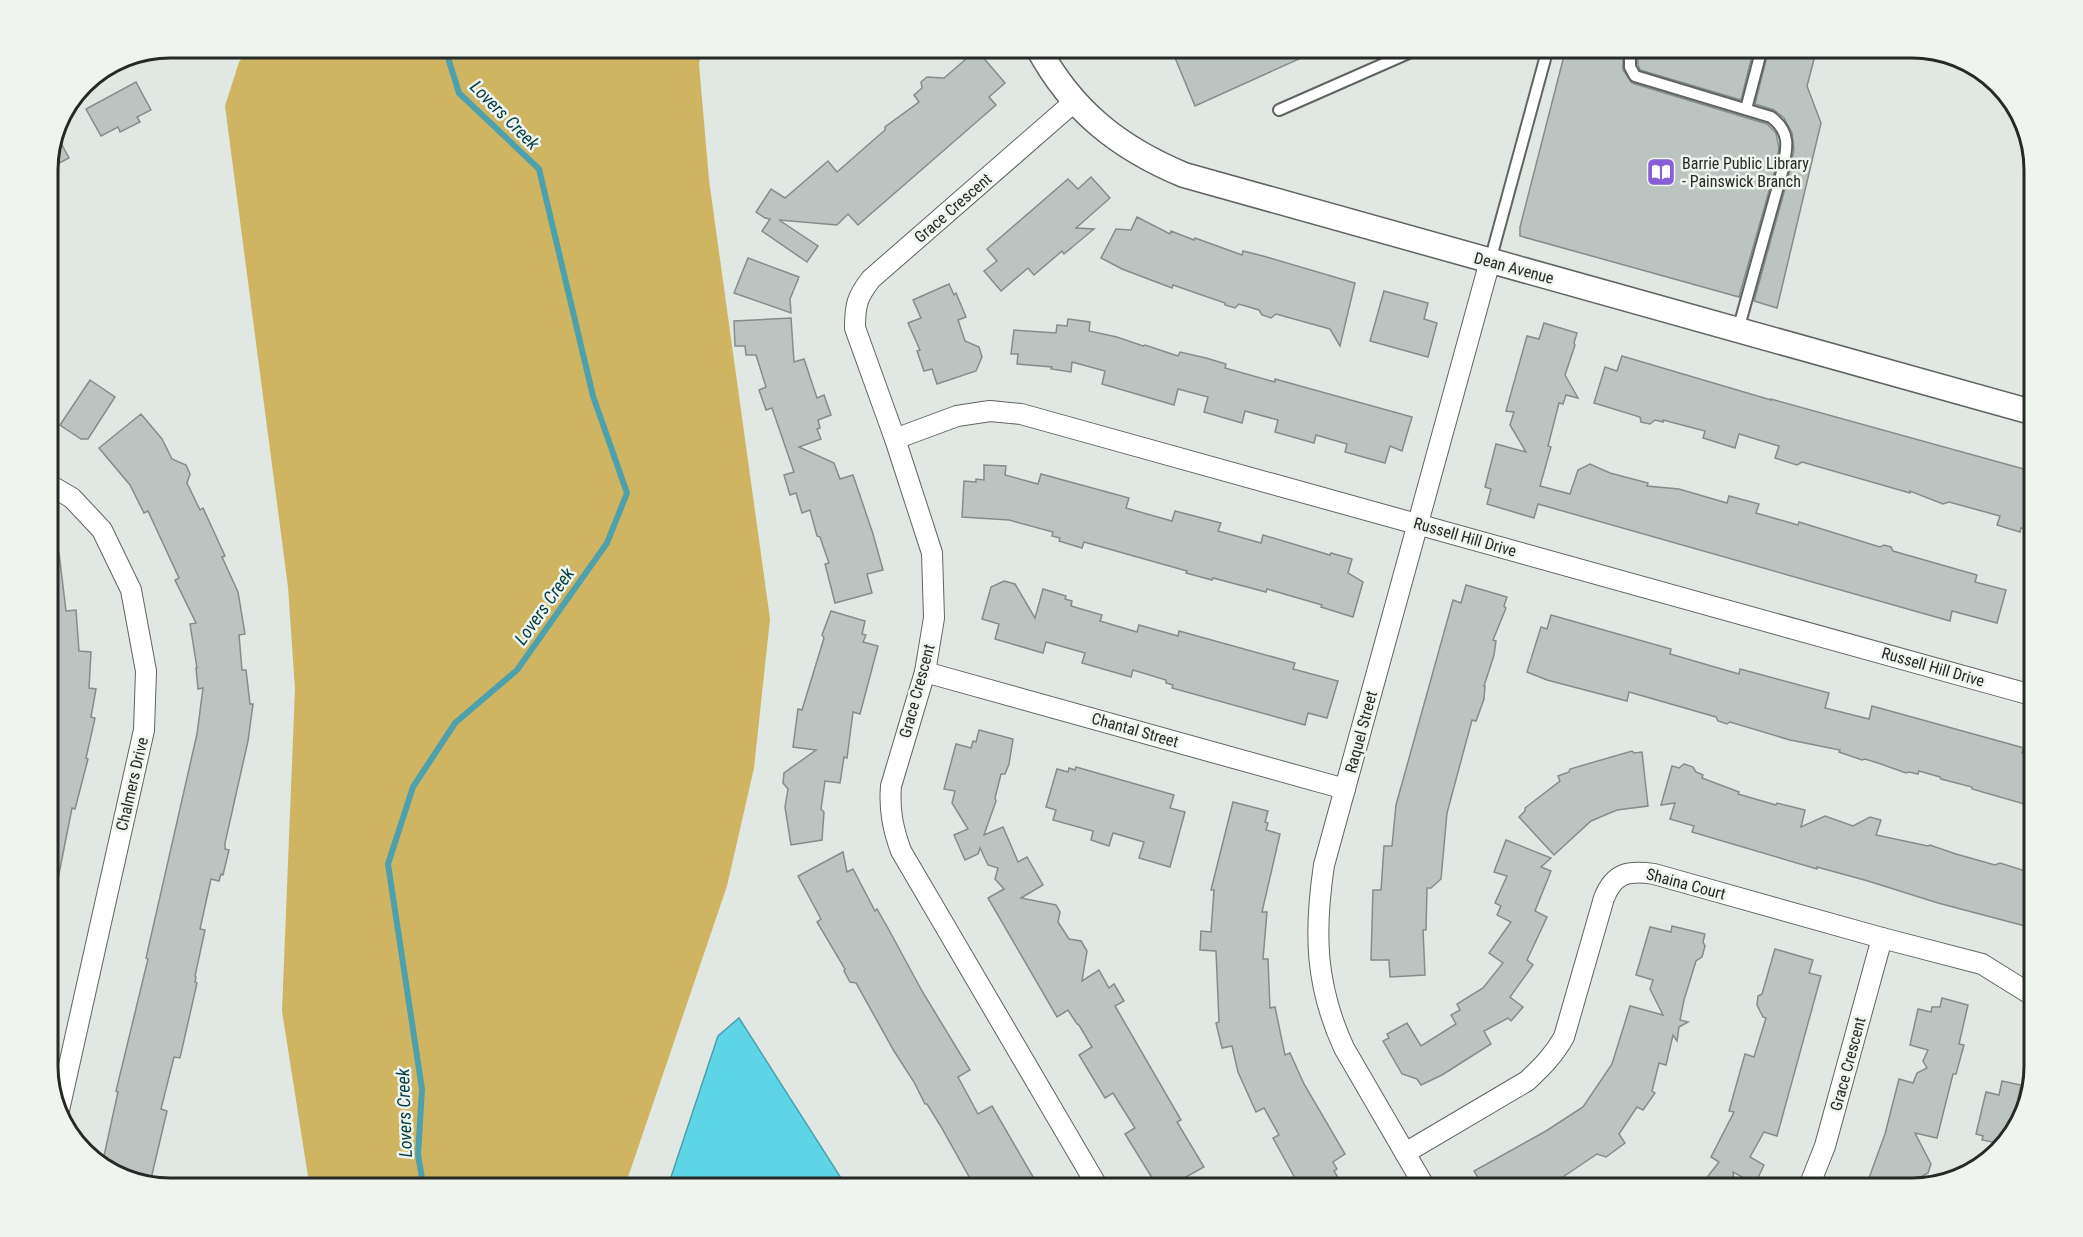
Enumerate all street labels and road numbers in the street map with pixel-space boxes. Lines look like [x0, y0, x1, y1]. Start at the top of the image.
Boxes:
street label: Grace Crescent [910, 169, 996, 247]
street label: Dean Avenue [1472, 248, 1556, 288]
street label: Russell Hill Drive [1411, 513, 1519, 561]
street label: Grace Crescent [895, 642, 939, 740]
street label: Russell Hill Drive [1879, 643, 1987, 691]
street label: Raquel Street [1341, 689, 1381, 775]
street label: Chantal Street [1089, 709, 1181, 752]
street label: Chalmers Drive [112, 735, 152, 833]
street label: Shaina Court [1644, 864, 1728, 904]
street label: Grace Crescent [1826, 1015, 1870, 1113]

